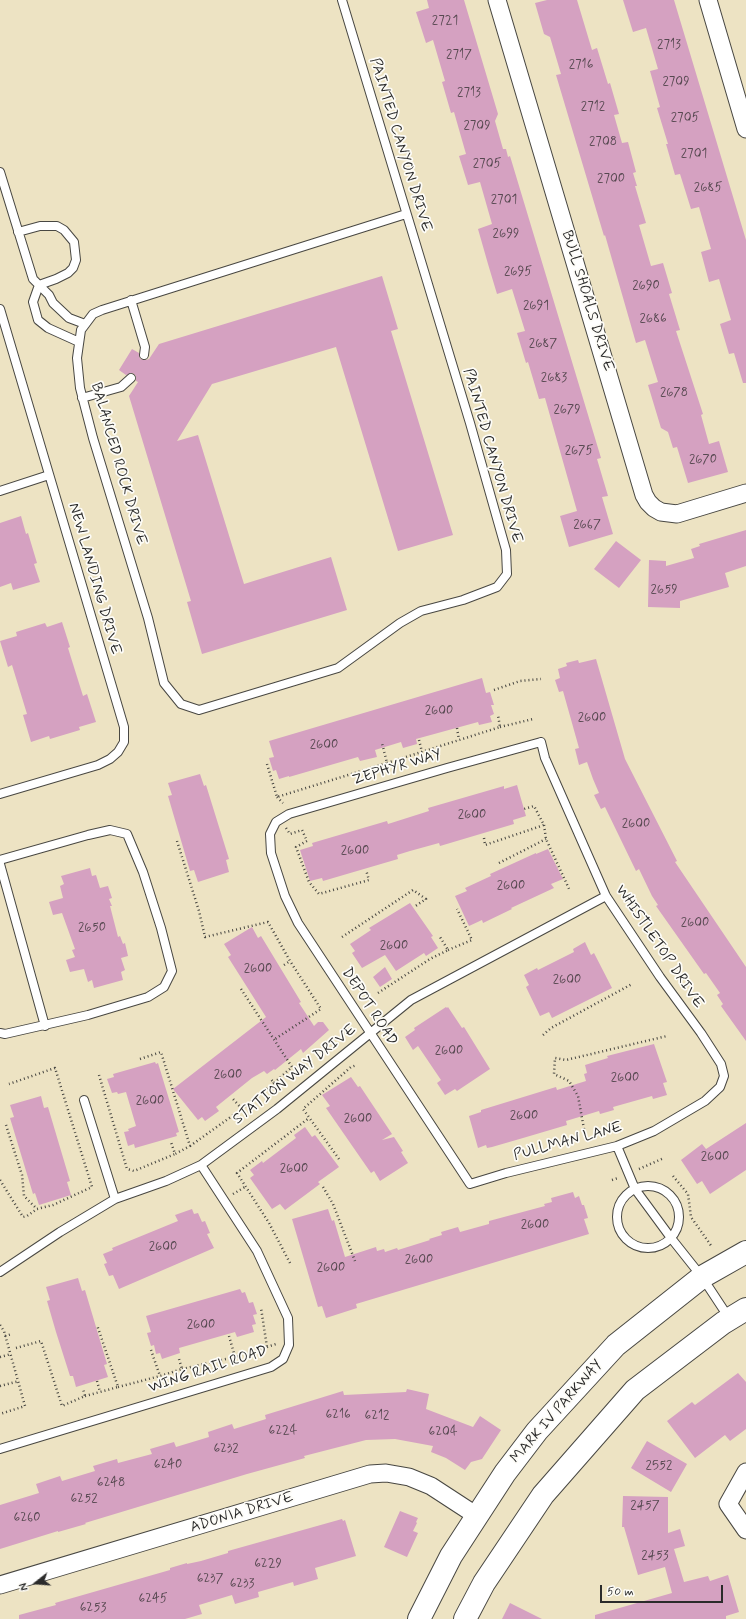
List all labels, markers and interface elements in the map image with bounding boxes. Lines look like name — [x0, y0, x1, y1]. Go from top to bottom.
house number: 2721 — [432, 13, 458, 29]
house number: 2713 — [657, 37, 681, 53]
house number: 2717 — [446, 47, 472, 63]
street label: PAINTED CANYON DRIVE — [365, 56, 435, 234]
house number: 2716 — [569, 57, 593, 73]
house number: 2709 — [662, 74, 690, 90]
house number: 2713 — [457, 85, 481, 101]
house number: 2712 — [581, 99, 605, 115]
house number: 2705 — [671, 110, 699, 126]
house number: 2709 — [463, 118, 491, 134]
house number: 2708 — [589, 134, 617, 150]
house number: 2701 — [681, 146, 707, 162]
house number: 2705 — [473, 156, 501, 172]
house number: 2700 — [597, 171, 625, 187]
house number: 2685 — [694, 180, 722, 196]
house number: 2701 — [491, 192, 517, 208]
house number: 2699 — [493, 226, 519, 242]
street label: BULL SHOALS DRIVE — [557, 228, 617, 374]
house number: 2695 — [504, 264, 532, 280]
house number: 2690 — [632, 278, 660, 294]
house number: 2691 — [523, 298, 549, 314]
house number: 2686 — [639, 311, 667, 327]
house number: 2687 — [529, 336, 557, 352]
street label: PAINTED CANYON DRIVE — [458, 367, 526, 545]
house number: 2683 — [541, 370, 567, 386]
street label: BALANCED ROCK DRIVE — [86, 381, 150, 547]
house number: 2678 — [660, 385, 688, 401]
house number: 2679 — [553, 402, 581, 418]
house number: 2675 — [565, 443, 593, 459]
house number: 2670 — [689, 452, 717, 468]
street label: NEW LANDING DRIVE — [64, 501, 124, 657]
house number: 2667 — [573, 517, 601, 533]
house number: 2659 — [650, 582, 678, 598]
house number: 2600 — [425, 703, 453, 719]
house number: 2600 — [578, 710, 606, 726]
house number: 2600 — [310, 737, 338, 753]
street label: ZEPHYR WAY — [350, 746, 444, 790]
house number: 2600 — [458, 807, 486, 823]
house number: 2600 — [622, 816, 650, 832]
house number: 2600 — [341, 843, 369, 859]
house number: 2600 — [497, 878, 525, 894]
street label: WHISTLETOP DRIVE — [611, 882, 707, 1012]
house number: 2600 — [681, 915, 709, 931]
house number: 2650 — [78, 920, 106, 936]
house number: 2600 — [380, 938, 408, 954]
house number: 2600 — [244, 961, 272, 977]
street label: DEPOT ROAD — [337, 965, 401, 1049]
house number: 2600 — [553, 972, 581, 988]
street label: STATION WAY DRIVE — [230, 1021, 360, 1129]
house number: 2600 — [435, 1043, 463, 1059]
house number: 2600 — [214, 1067, 242, 1083]
house number: 2600 — [611, 1070, 639, 1086]
house number: 2600 — [136, 1093, 164, 1109]
house number: 2600 — [510, 1108, 538, 1124]
house number: 2600 — [344, 1111, 372, 1127]
street label: PULLMAN LANE — [512, 1119, 624, 1165]
house number: 2600 — [701, 1149, 729, 1165]
house number: 2600 — [280, 1161, 308, 1177]
house number: 2600 — [521, 1217, 549, 1233]
house number: 2600 — [149, 1239, 177, 1255]
house number: 2600 — [405, 1252, 433, 1268]
house number: 2600 — [317, 1260, 345, 1276]
house number: 2600 — [187, 1317, 215, 1333]
street label: WING RAIL ROAD — [147, 1342, 269, 1398]
street label: MARK IV PARKWAY — [507, 1357, 607, 1467]
house number: 6216 — [325, 1407, 351, 1423]
house number: 6212 — [365, 1408, 389, 1424]
house number: 6224 — [269, 1423, 297, 1439]
house number: 6204 — [429, 1424, 457, 1440]
house number: 6232 — [213, 1441, 239, 1457]
house number: 6240 — [154, 1457, 182, 1473]
house number: 2552 — [646, 1458, 672, 1474]
house number: 6248 — [97, 1475, 125, 1491]
street label: ADONIA DRIVE — [188, 1489, 296, 1537]
house number: 6252 — [70, 1491, 98, 1507]
house number: 2457 — [630, 1498, 660, 1514]
house number: 6260 — [14, 1510, 40, 1526]
house number: 2453 — [641, 1548, 669, 1564]
house number: 6229 — [254, 1556, 282, 1572]
north arrow — [16, 1563, 56, 1603]
house number: 6237 — [197, 1571, 223, 1587]
house number: 6233 — [230, 1576, 254, 1592]
scale bar — [602, 1577, 725, 1603]
text: N — [17, 1581, 32, 1592]
text: 50 m — [607, 1584, 634, 1600]
house number: 6245 — [139, 1591, 167, 1607]
house number: 6253 — [80, 1600, 106, 1616]

